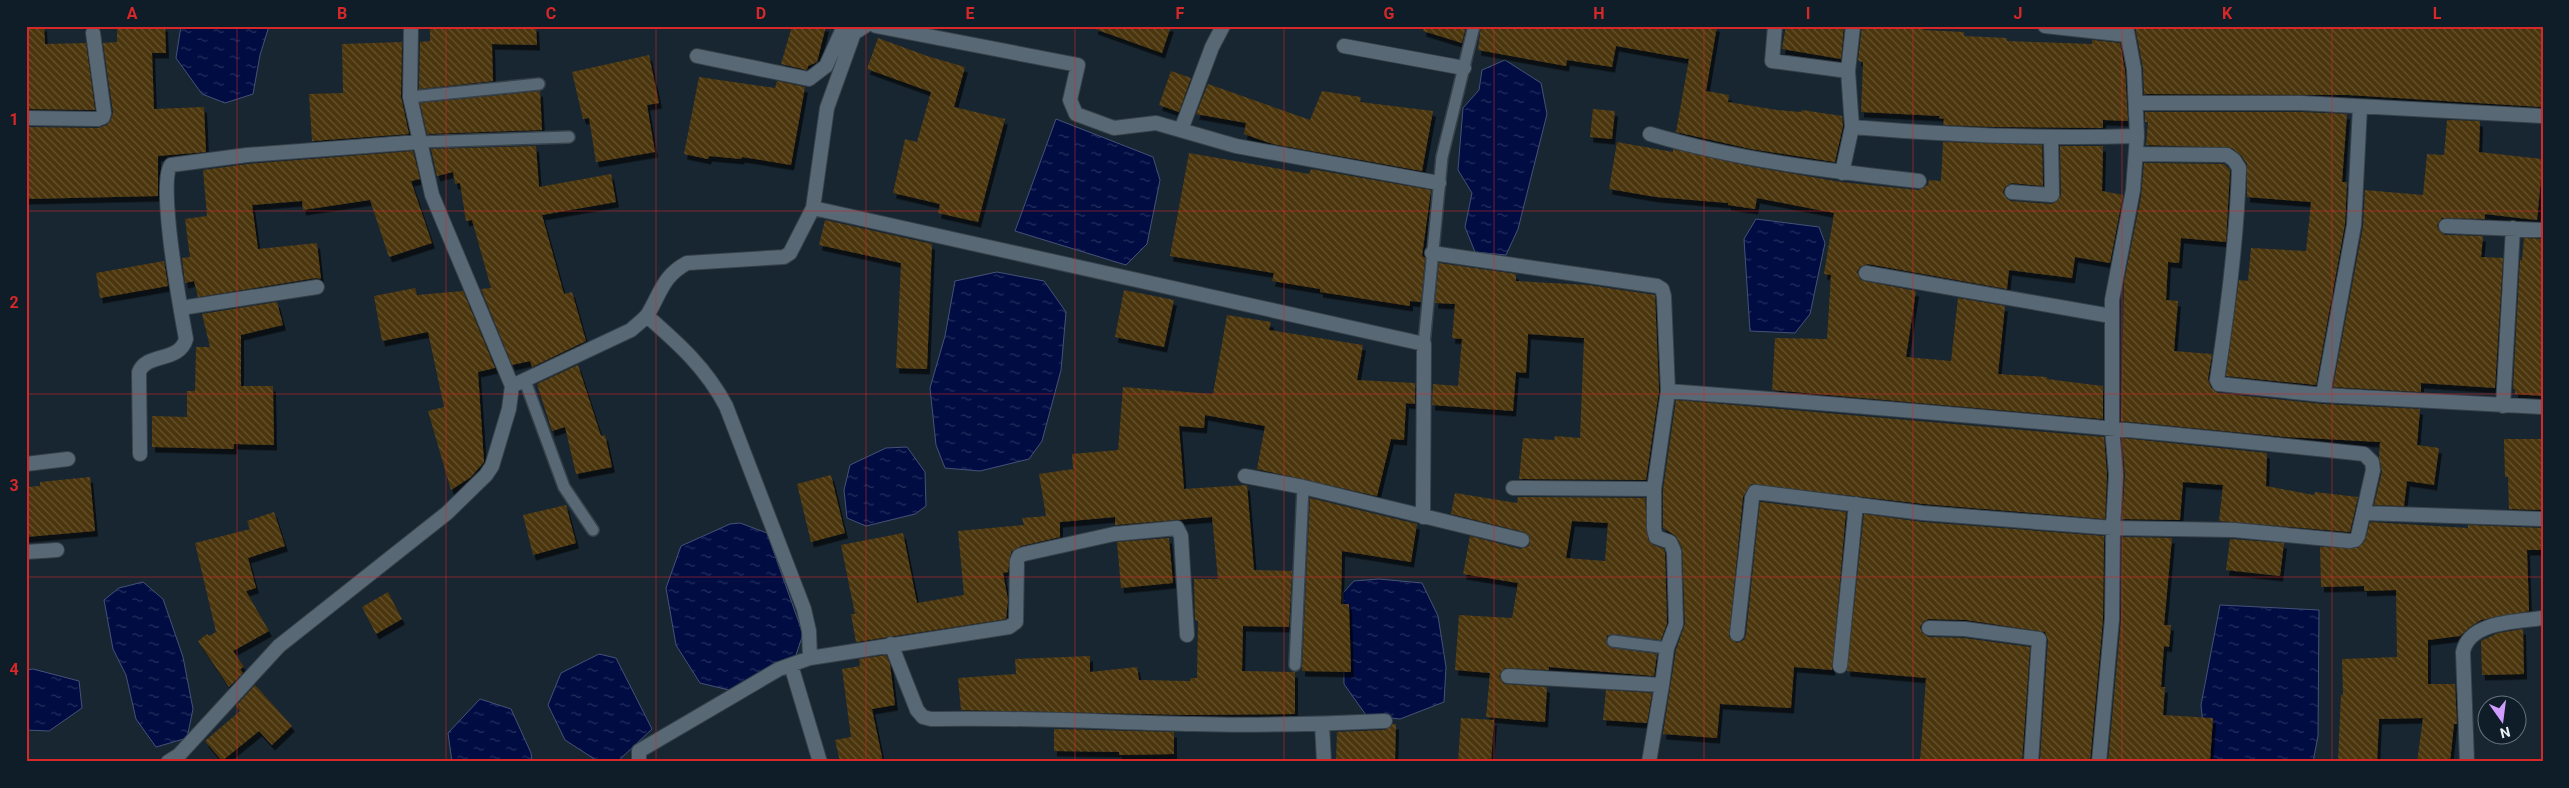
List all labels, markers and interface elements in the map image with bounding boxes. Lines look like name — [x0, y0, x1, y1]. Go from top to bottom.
text: A — [127, 4, 138, 23]
text: B — [337, 4, 347, 23]
text: C — [546, 4, 556, 23]
text: D — [756, 4, 766, 23]
text: E — [966, 4, 975, 23]
text: F — [1176, 4, 1185, 23]
text: G — [1384, 4, 1395, 23]
text: H — [1593, 4, 1605, 23]
text: I — [1806, 4, 1810, 23]
text: J — [2014, 4, 2022, 23]
text: K — [2222, 4, 2233, 23]
text: L — [2433, 4, 2442, 23]
text: 1 — [9, 110, 19, 129]
text: 2 — [9, 293, 19, 312]
text: 3 — [9, 476, 19, 495]
text: 4 — [9, 660, 19, 679]
north arrow — [2476, 696, 2526, 746]
text: N — [2498, 724, 2512, 742]

